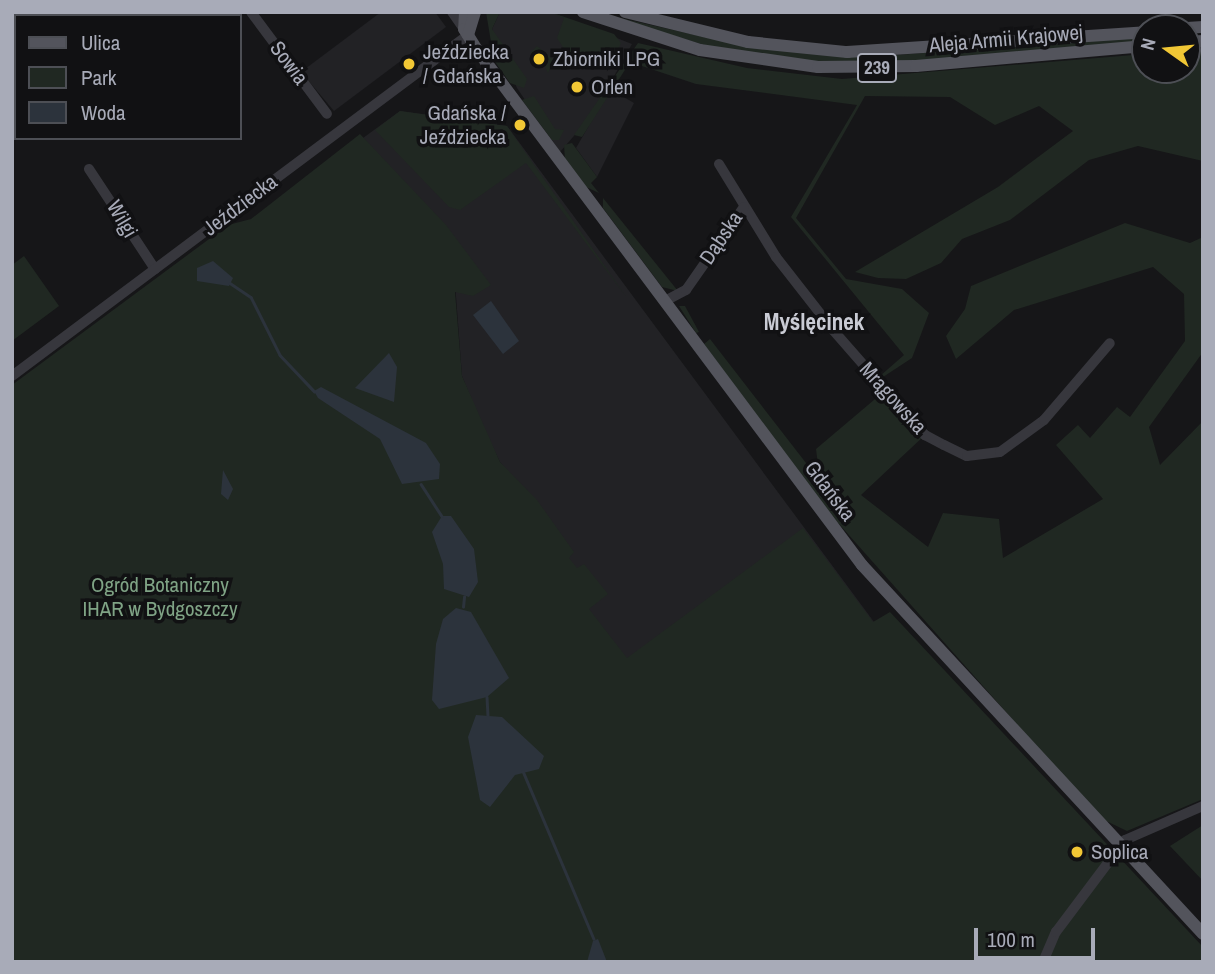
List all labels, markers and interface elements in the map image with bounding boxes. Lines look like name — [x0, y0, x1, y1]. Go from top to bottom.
legend — [14, 14, 242, 140]
north arrow — [1131, 14, 1201, 84]
street label: Aleja Armii Krajowej — [928, 20, 1084, 58]
text: Ulica — [81, 28, 120, 57]
text: N — [1134, 35, 1162, 53]
street label: Sowia — [265, 36, 313, 90]
place label: Jeździecka / Gdańska — [423, 39, 509, 89]
place label: Zbiorniki LPG — [553, 46, 660, 72]
marker: Zbiorniki LPG — [531, 51, 547, 67]
road number: 239 — [856, 52, 898, 83]
marker: Jeździecka / Gdańska — [401, 56, 417, 72]
text: Park — [81, 63, 116, 92]
place label: Orlen — [591, 74, 633, 100]
marker: Orlen — [569, 79, 585, 95]
text: Woda — [81, 98, 126, 127]
place label: Gdańska / Jeździecka — [420, 100, 506, 150]
marker: Gdańska / Jeździecka — [512, 117, 528, 133]
street label: Jeździecka — [198, 169, 282, 241]
street label: Wilgi — [101, 196, 143, 242]
street label: Dąbska — [694, 207, 748, 269]
district label: Myślęcinek — [764, 308, 864, 336]
street label: Mrągowska — [854, 357, 932, 439]
street label: Gdańska — [799, 456, 861, 526]
park label: Ogród Botaniczny IHAR w Bydgoszczy — [82, 572, 238, 622]
place label: Soplica — [1091, 839, 1148, 865]
marker: Soplica — [1069, 844, 1085, 860]
scale bar — [977, 914, 1098, 958]
text: 100 m — [987, 925, 1035, 954]

